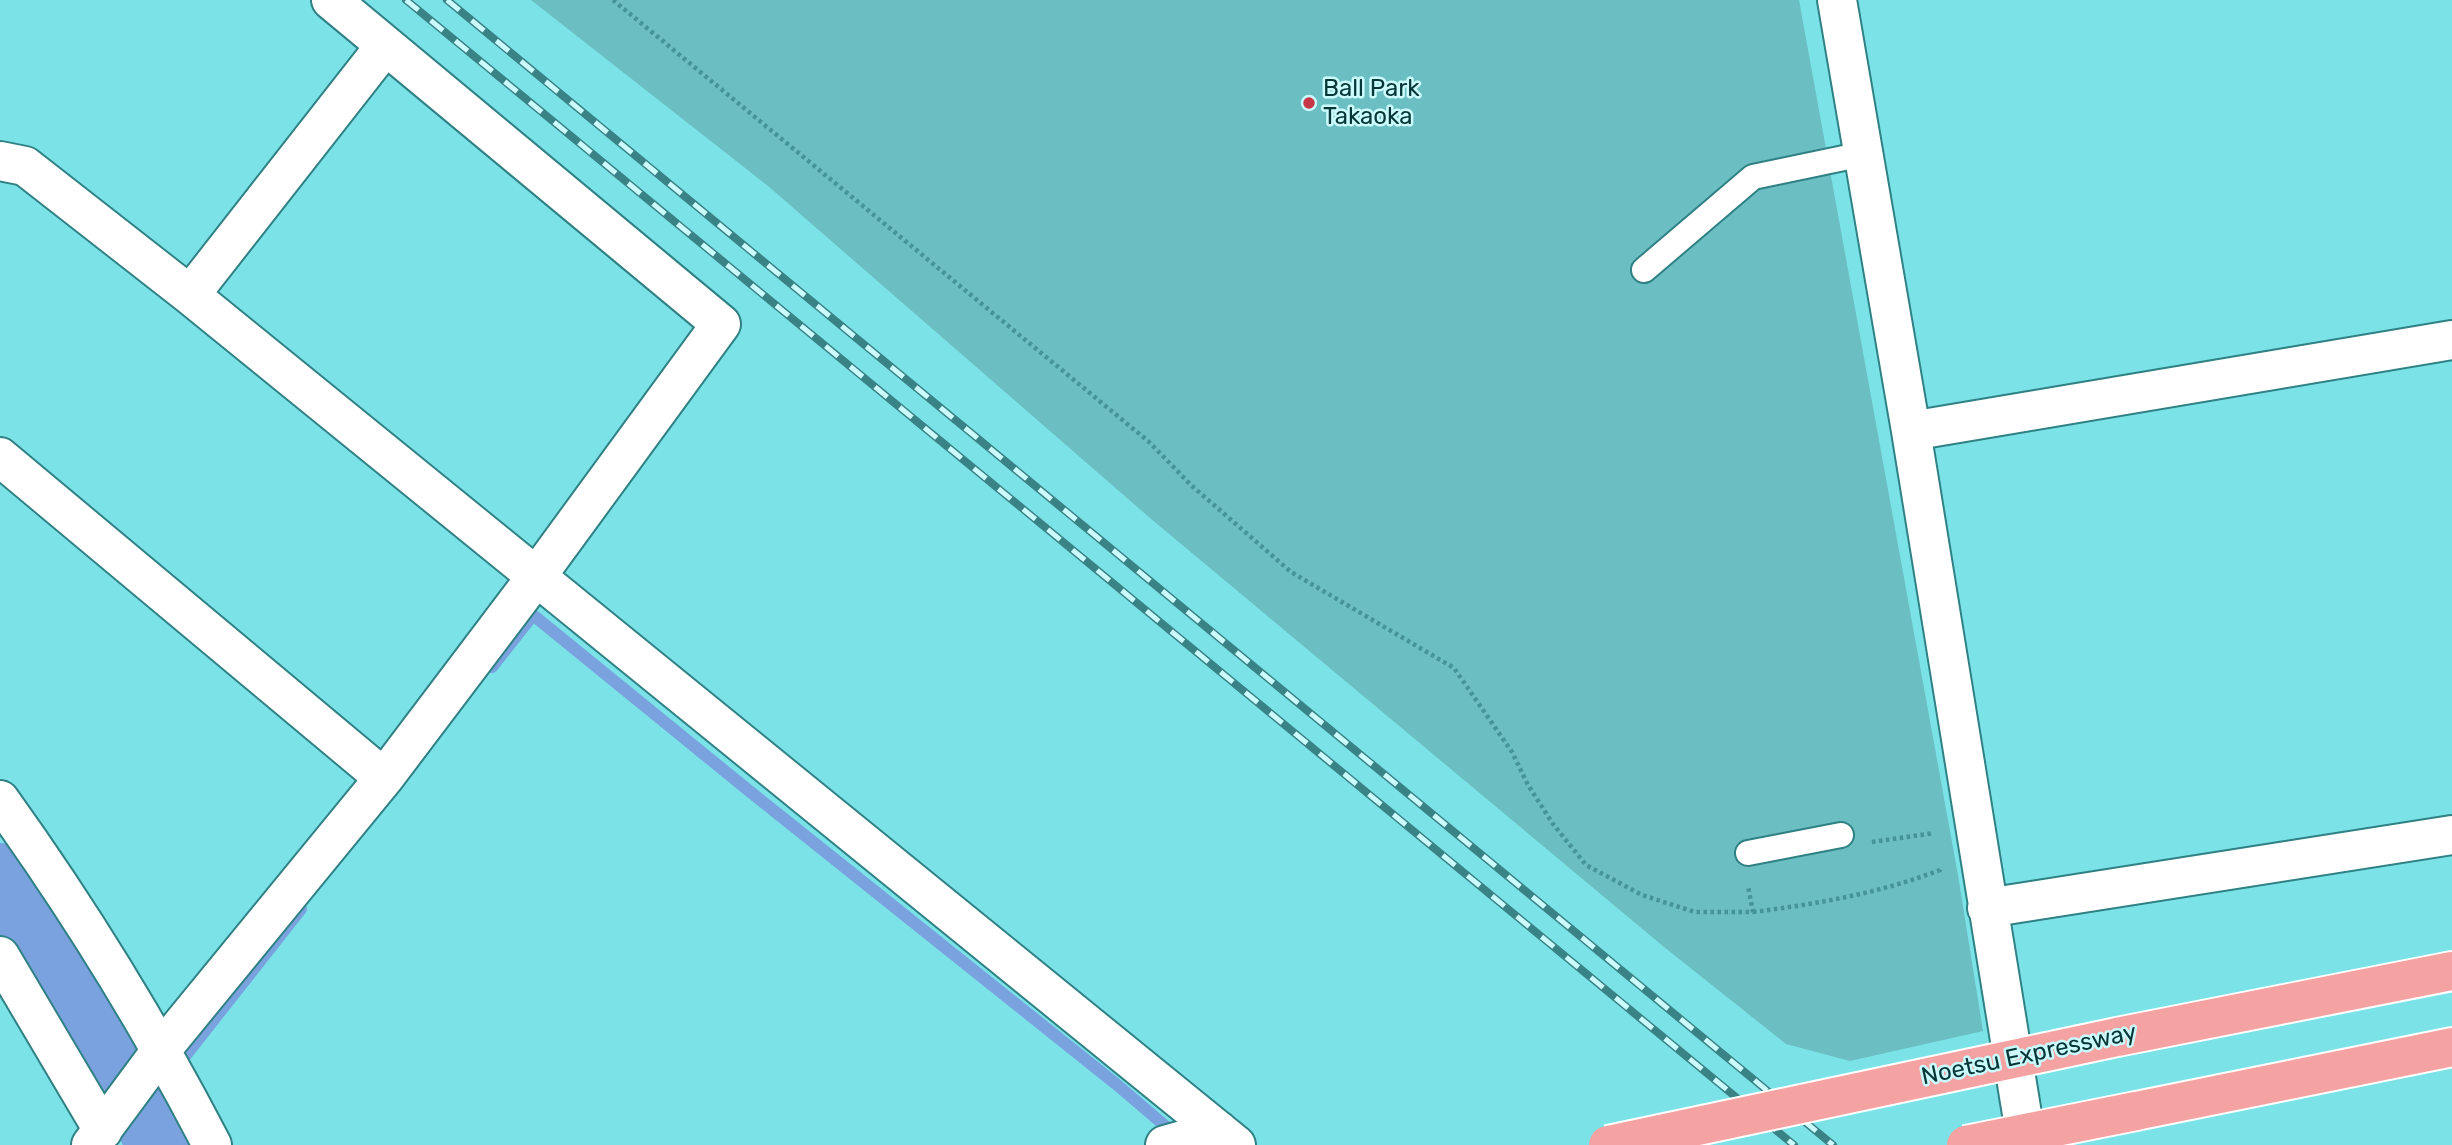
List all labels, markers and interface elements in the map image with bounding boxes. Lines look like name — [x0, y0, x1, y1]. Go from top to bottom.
place label: Ball Park Takaoka — [1323, 75, 1420, 131]
marker: Ball Park Takaoka — [1301, 95, 1317, 111]
street label: Noetsu Expressway — [1919, 1018, 2139, 1092]

